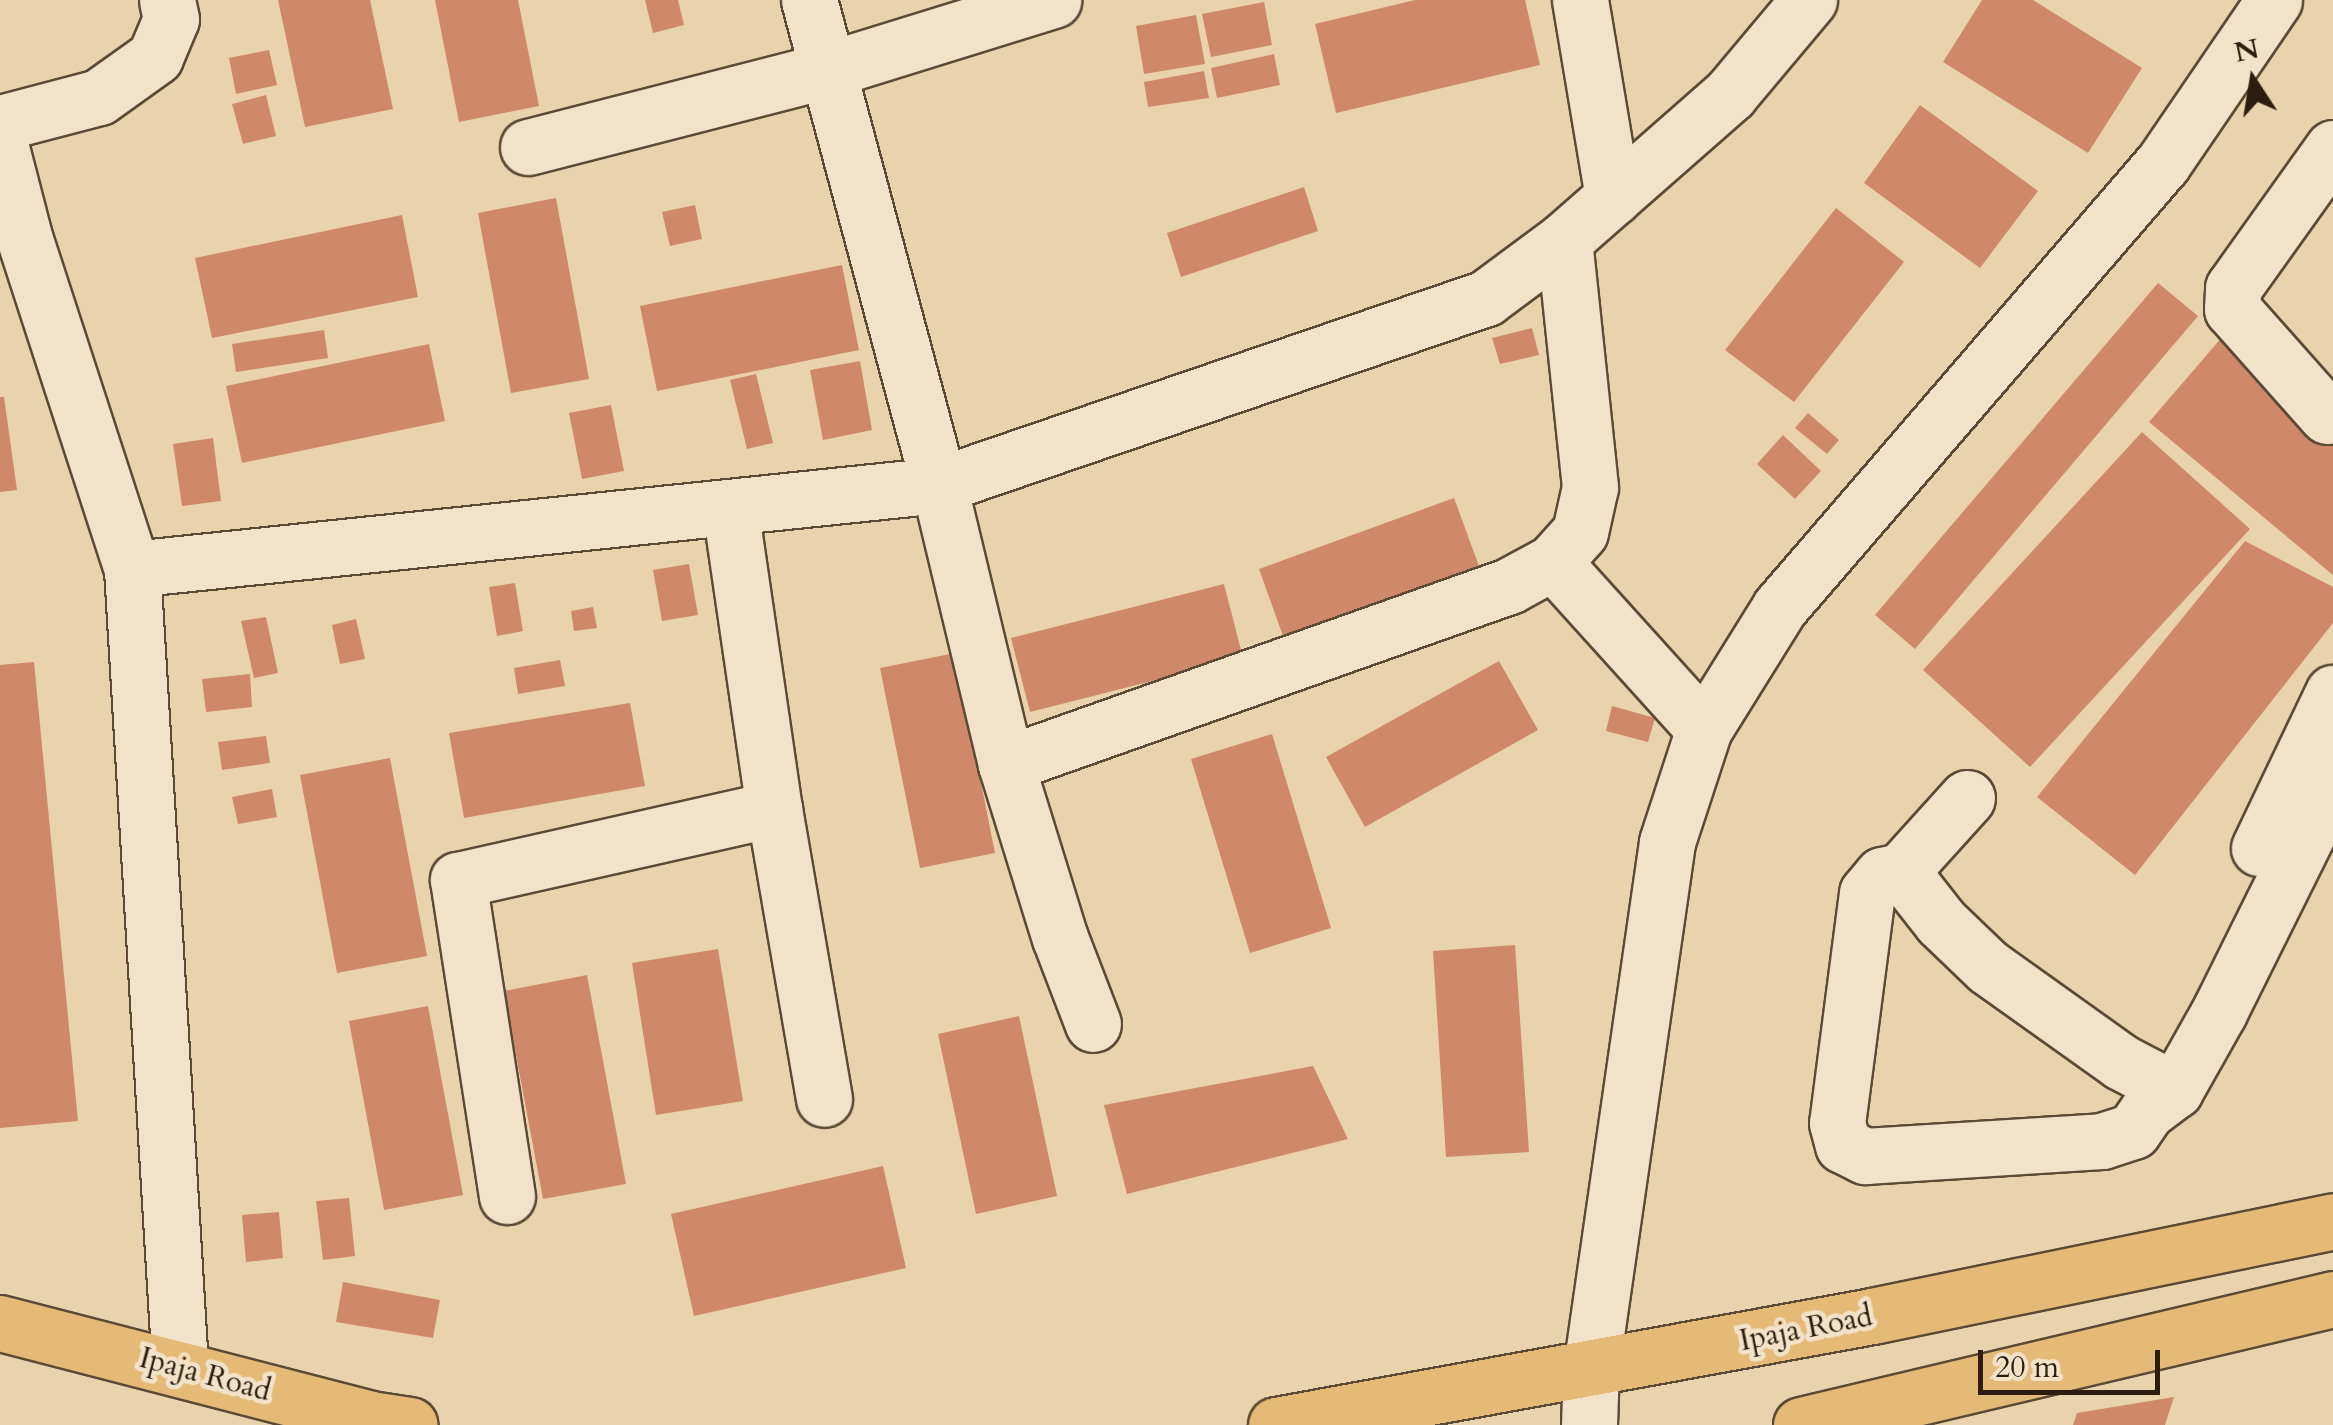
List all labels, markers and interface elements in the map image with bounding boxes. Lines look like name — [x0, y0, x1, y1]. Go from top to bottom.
north arrow — [2203, 30, 2303, 130]
text: N — [2231, 30, 2263, 72]
street label: Ipaja Road — [1737, 1298, 1875, 1360]
scale bar — [1983, 1330, 2166, 1392]
street label: Ipaja Road — [135, 1340, 275, 1410]
text: 20 m — [1995, 1347, 2059, 1388]

